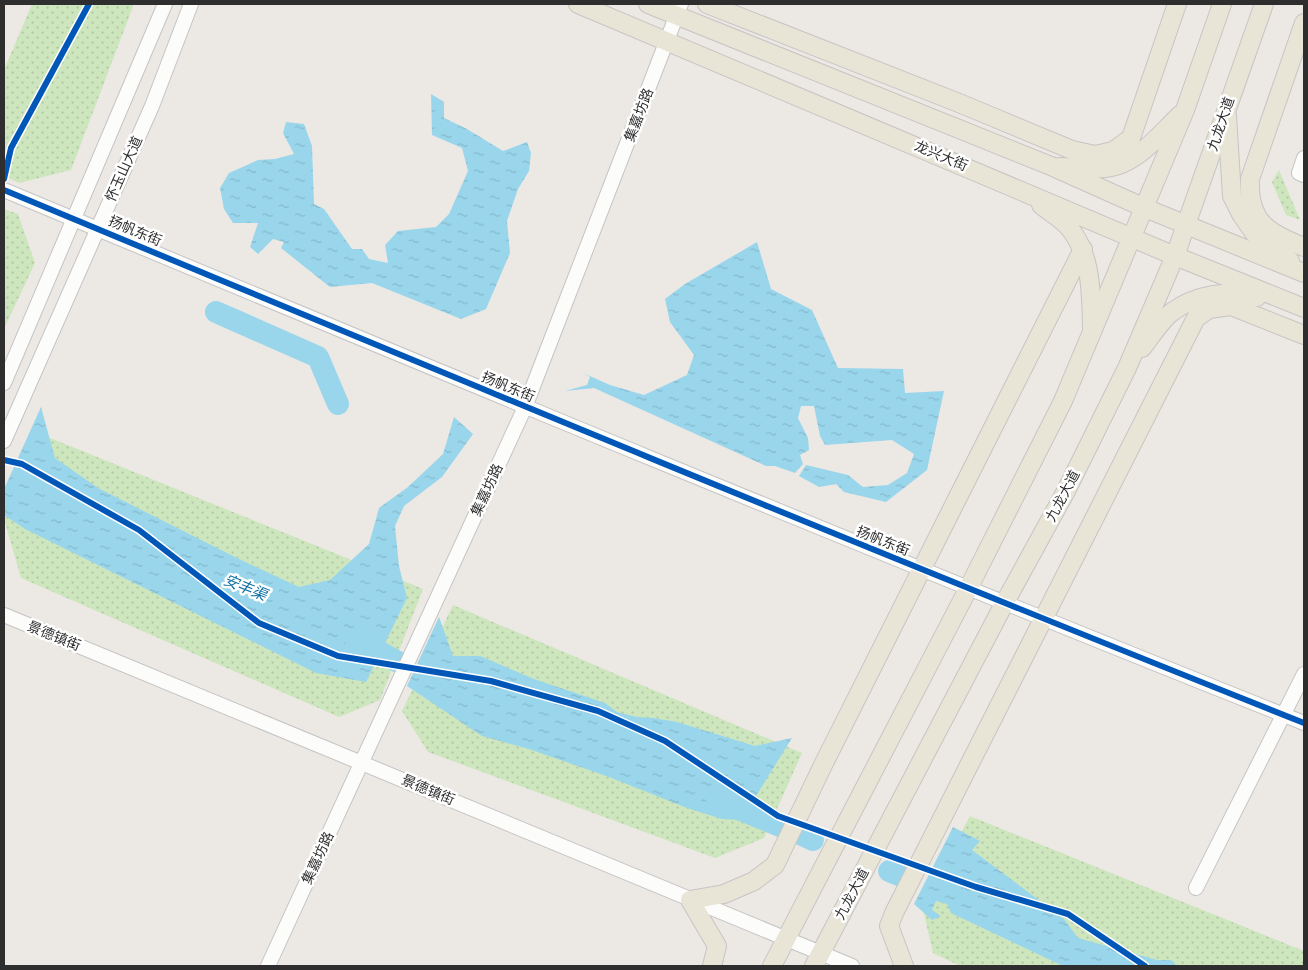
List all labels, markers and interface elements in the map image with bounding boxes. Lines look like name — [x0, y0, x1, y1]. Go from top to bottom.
street label: 集嘉坊路 — [621, 86, 657, 144]
street label: 九龙大道 — [1204, 95, 1238, 153]
street label: 怀玉山大道 — [102, 134, 146, 204]
street label: 龙兴大街 — [912, 137, 970, 175]
street label: 扬帆东街 — [106, 212, 164, 250]
street label: 扬帆东街 — [479, 368, 537, 406]
street label: 集嘉坊路 — [467, 461, 507, 519]
street label: 九龙大道 — [1042, 467, 1084, 525]
street label: 扬帆东街 — [854, 523, 912, 559]
water label: 安丰渠 — [221, 571, 271, 606]
street label: 景德镇街 — [25, 618, 83, 654]
street label: 景德镇街 — [399, 771, 457, 809]
street label: 集嘉坊路 — [298, 829, 338, 887]
street label: 九龙大道 — [831, 865, 873, 923]

